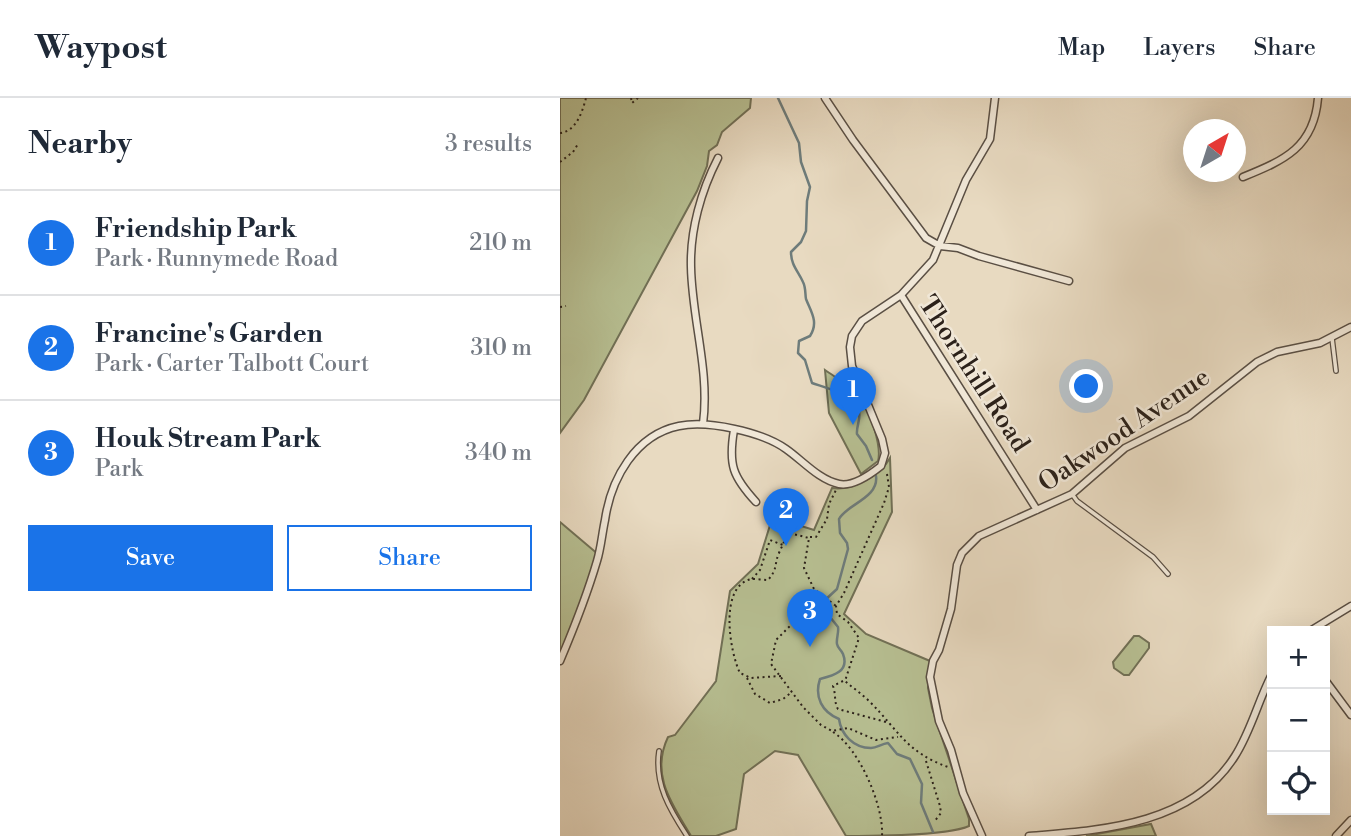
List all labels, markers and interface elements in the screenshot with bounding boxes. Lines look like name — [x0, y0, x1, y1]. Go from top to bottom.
text: Waypost — [35, 28, 167, 69]
text: Map — [1058, 33, 1105, 63]
text: Layers — [1143, 33, 1215, 63]
text: Share — [1253, 33, 1316, 63]
north arrow — [1183, 119, 1246, 182]
text: Nearby — [28, 125, 132, 163]
text: 3 results — [445, 130, 532, 158]
text: Friendship Park — [95, 213, 297, 245]
text: 1 — [45, 229, 57, 257]
text: 210 m — [469, 229, 532, 257]
text: Park · Runnymede Road — [95, 245, 338, 273]
street label: Thornhill Road — [912, 290, 1037, 458]
text: Francine's Garden — [95, 318, 323, 350]
text: 2 — [44, 334, 58, 362]
text: 310 m — [471, 334, 532, 362]
text: Park · Carter Talbott Court — [95, 350, 369, 378]
street label: Oakwood Avenue — [1032, 361, 1216, 499]
pin: 1 — [830, 367, 876, 425]
your location — [1069, 369, 1103, 403]
text: Houk Stream Park — [95, 423, 321, 455]
text: 3 — [44, 439, 58, 467]
text: 340 m — [465, 439, 532, 467]
text: Park — [95, 455, 143, 483]
pin: 2 — [763, 488, 809, 546]
button: Save — [28, 525, 273, 591]
button: Share — [287, 525, 532, 591]
pin: 3 — [787, 589, 833, 647]
map controls — [1267, 626, 1330, 815]
button: + — [1267, 626, 1330, 689]
button: − — [1267, 689, 1330, 752]
button: locate — [1267, 752, 1330, 815]

